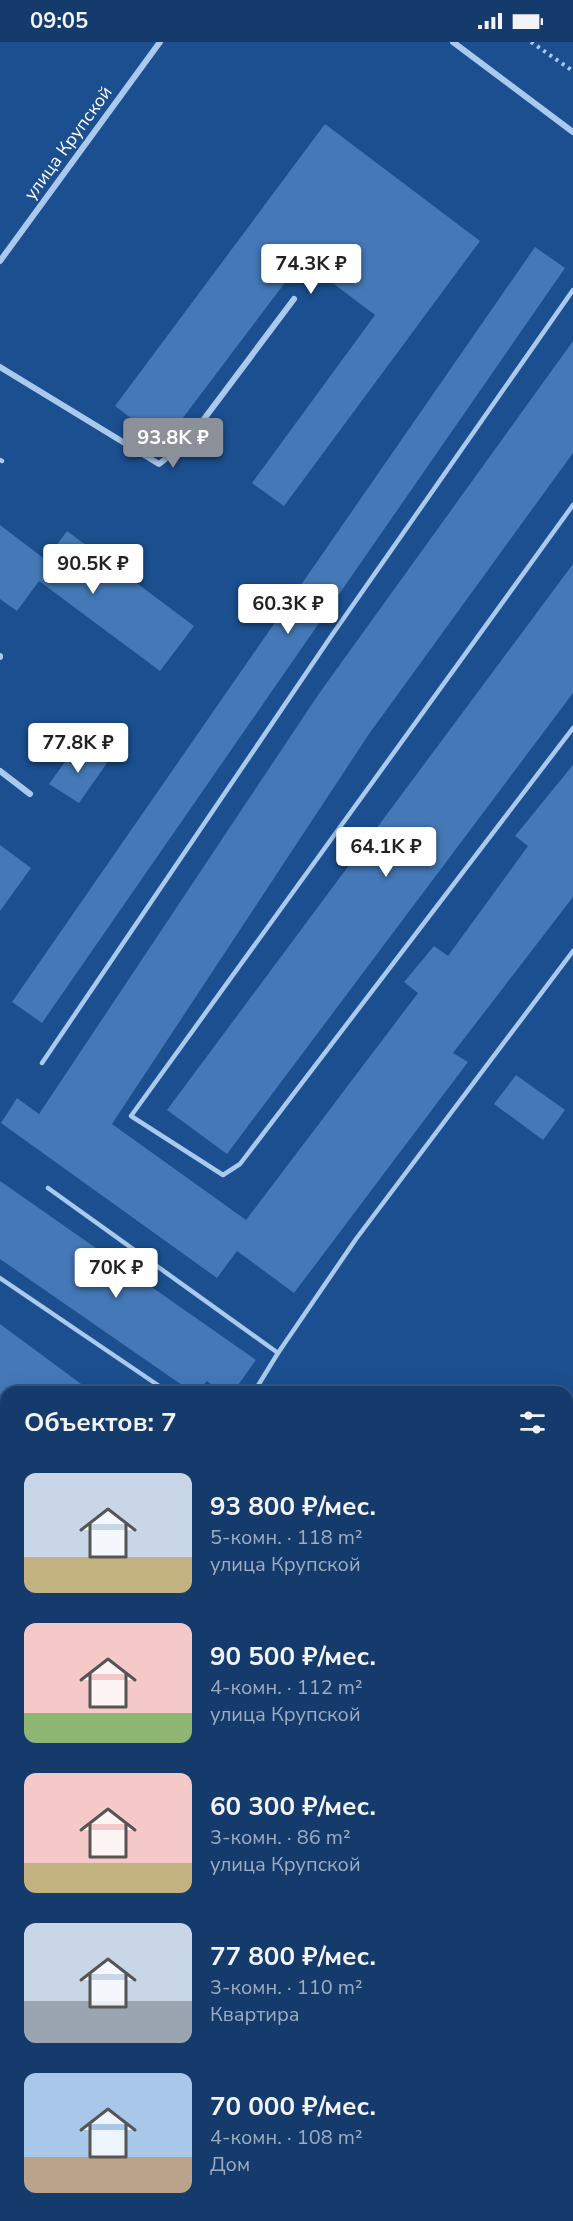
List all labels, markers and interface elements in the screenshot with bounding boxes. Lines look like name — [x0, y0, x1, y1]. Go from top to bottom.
text: 09:05 — [30, 6, 88, 36]
street label: улица Крупской — [18, 81, 118, 205]
pin: 74.3K ₽ — [256, 244, 366, 295]
text: 74.3K ₽ — [275, 250, 347, 277]
pin: 93.8K ₽ — [118, 418, 228, 469]
text: 93.8K ₽ — [137, 424, 209, 451]
pin: 90.5K ₽ — [38, 544, 148, 595]
text: 90.5K ₽ — [57, 550, 129, 577]
pin: 60.3K ₽ — [233, 584, 343, 635]
text: 60.3K ₽ — [252, 590, 324, 617]
pin: 77.8K ₽ — [23, 723, 133, 774]
text: 77.8K ₽ — [42, 729, 114, 756]
pin: 64.1K ₽ — [331, 827, 441, 878]
text: 64.1K ₽ — [350, 833, 422, 860]
pin: 70K ₽ — [74, 1248, 158, 1299]
text: 70K ₽ — [89, 1254, 143, 1281]
text: Объектов: 7 — [24, 1405, 177, 1440]
icon: filters — [516, 1406, 549, 1439]
text: 93 800 ₽/мес. — [210, 1489, 376, 1524]
icon: home — [72, 1497, 144, 1569]
text: 5-комн. · 118 m² — [210, 1524, 363, 1551]
text: улица Крупской — [210, 1551, 361, 1578]
text: 90 500 ₽/мес. — [210, 1639, 376, 1674]
icon: home — [72, 1647, 144, 1719]
text: 4-комн. · 112 m² — [210, 1674, 363, 1701]
text: улица Крупской — [210, 1701, 361, 1728]
text: 60 300 ₽/мес. — [210, 1789, 376, 1824]
icon: home — [72, 1797, 144, 1869]
text: 3-комн. · 86 m² — [210, 1824, 351, 1851]
text: улица Крупской — [210, 1851, 361, 1878]
text: 77 800 ₽/мес. — [210, 1939, 376, 1974]
icon: home — [72, 1947, 144, 2019]
text: 3-комн. · 110 m² — [210, 1974, 363, 2001]
text: Квартира — [210, 2001, 300, 2028]
text: 70 000 ₽/мес. — [210, 2089, 376, 2124]
icon: home — [72, 2097, 144, 2169]
text: 4-комн. · 108 m² — [210, 2124, 363, 2151]
text: Дом — [210, 2151, 250, 2178]

